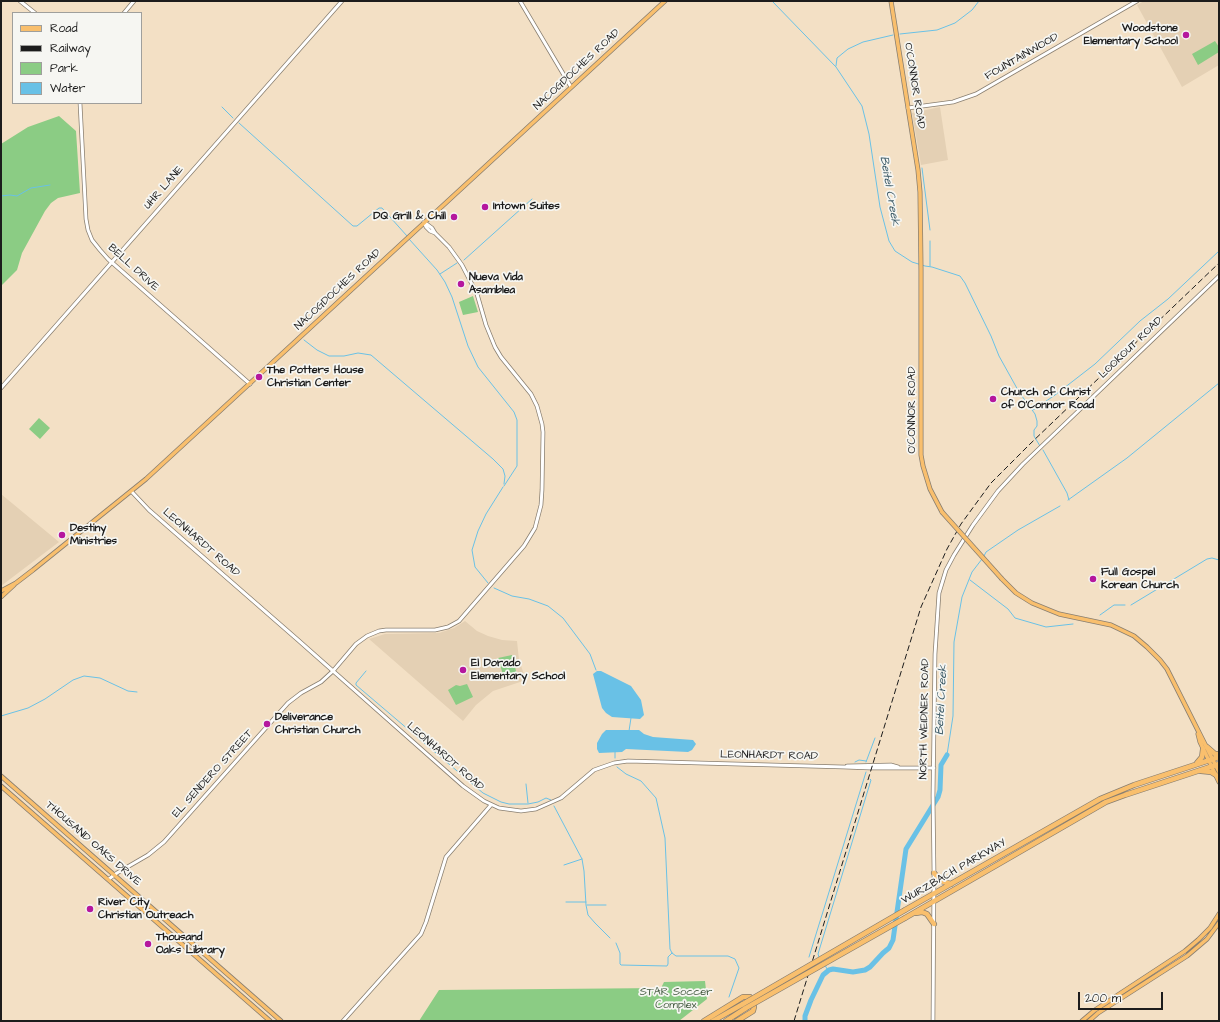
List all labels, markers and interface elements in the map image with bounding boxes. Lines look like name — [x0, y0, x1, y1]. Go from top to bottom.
legend — [12, 12, 142, 104]
text: Road — [50, 20, 78, 37]
place label: Woodstone Elementary School — [1084, 22, 1178, 48]
street label: NACOGDOCHES ROAD — [531, 27, 623, 113]
marker: Woodstone Elementary School — [1181, 30, 1191, 40]
street label: FOUNTAINWOOD — [983, 31, 1061, 83]
text: Railway — [50, 40, 91, 57]
street label: O'CONNOR ROAD — [901, 42, 927, 130]
text: Park — [50, 60, 78, 77]
text: Water — [50, 80, 85, 97]
water label: Beitel Creek — [876, 155, 902, 227]
street label: UHR LANE — [142, 164, 186, 212]
place label: Intown Suites — [493, 200, 560, 214]
marker: Intown Suites — [480, 202, 490, 212]
place label: DQ Grill & Chill — [373, 210, 446, 224]
marker: DQ Grill & Chill — [449, 212, 459, 222]
street label: BELL DRIVE — [105, 242, 161, 294]
street label: NACOGDOCHES ROAD — [292, 247, 384, 333]
place label: Nueva Vida Asamblea — [469, 271, 523, 297]
marker: Nueva Vida Asamblea — [456, 279, 466, 289]
street label: LOOKOUT ROAD — [1096, 314, 1166, 382]
place label: The Potters House Christian Center — [267, 364, 364, 390]
street label: O'CONNOR ROAD — [906, 366, 920, 454]
marker: The Potters House Christian Center — [254, 372, 264, 382]
place label: Church of Christ of O'Connor Road — [1001, 386, 1094, 412]
marker: Church of Christ of O'Connor Road — [988, 394, 998, 404]
street label: LEONHARDT ROAD — [160, 506, 242, 580]
place label: Destiny Ministries — [70, 522, 117, 548]
marker: Destiny Ministries — [57, 530, 67, 540]
place label: Full Gospel Korean Church — [1101, 566, 1179, 592]
marker: Full Gospel Korean Church — [1088, 574, 1098, 584]
place label: El Dorado Elementary School — [471, 657, 565, 683]
street label: NORTH WEIDNER ROAD — [917, 659, 933, 779]
water label: Beitel Creek — [933, 664, 951, 736]
marker: El Dorado Elementary School — [458, 665, 468, 675]
place label: Deliverance Christian Church — [275, 711, 360, 737]
marker: Deliverance Christian Church — [262, 719, 272, 729]
street label: LEONHARDT ROAD — [404, 720, 486, 794]
street label: EL SENDERO STREET — [170, 727, 256, 821]
street label: LEONHARDT ROAD — [720, 749, 818, 763]
street label: THOUSAND OAKS DRIVE — [43, 799, 143, 889]
street label: WURZBACH PARKWAY — [899, 837, 1009, 907]
place label: River City Christian Outreach — [98, 896, 194, 922]
marker: River City Christian Outreach — [85, 904, 95, 914]
place label: Thousand Oaks Library — [156, 931, 225, 957]
marker: Thousand Oaks Library — [143, 939, 153, 949]
scale bar — [1080, 984, 1165, 1010]
park label: STAR Soccer Complex — [640, 986, 712, 1012]
text: 200 m — [1085, 990, 1121, 1007]

